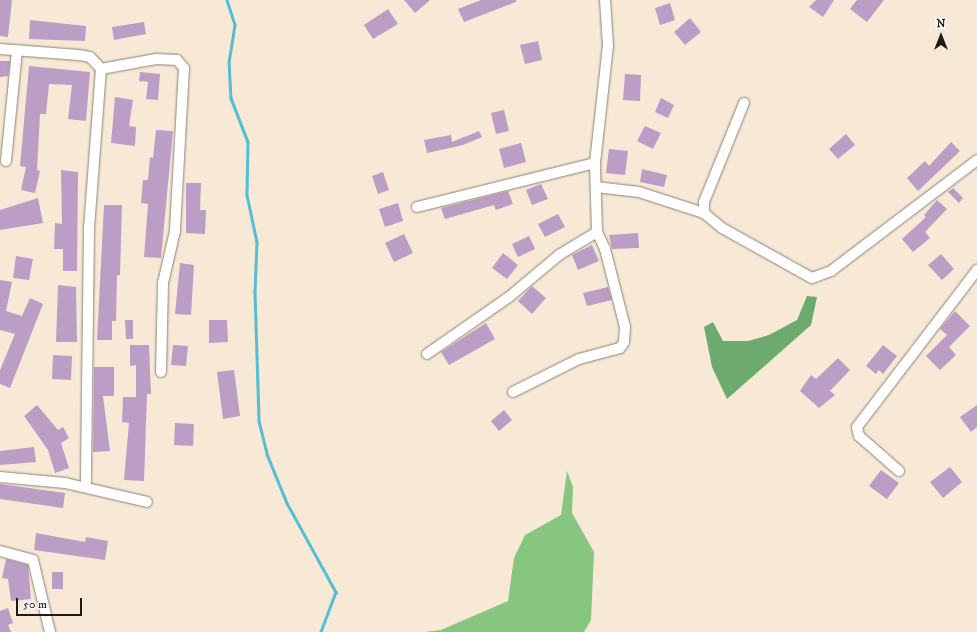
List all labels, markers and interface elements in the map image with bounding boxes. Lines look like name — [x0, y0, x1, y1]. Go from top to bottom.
north arrow — [921, 16, 961, 56]
text: N — [936, 17, 946, 31]
scale bar — [18, 590, 84, 616]
text: 50 m — [23, 597, 47, 612]

